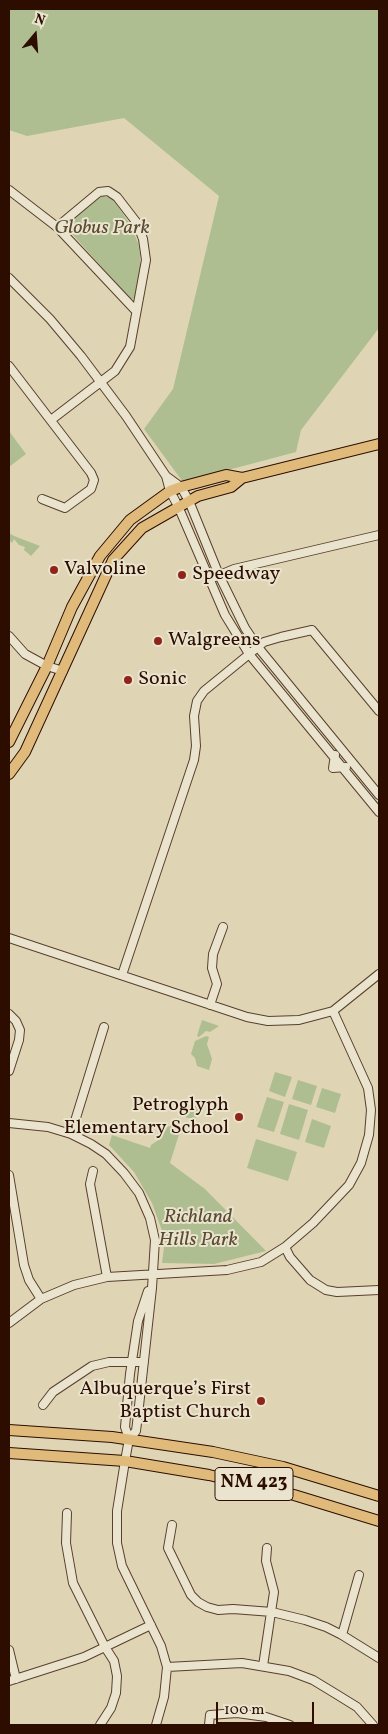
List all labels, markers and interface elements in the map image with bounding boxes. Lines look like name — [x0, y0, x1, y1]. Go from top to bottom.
north arrow — [10, 10, 60, 60]
text: N — [32, 10, 48, 31]
park label: Globus Park — [54, 217, 150, 241]
place label: Valvoline — [64, 558, 146, 582]
place label: Speedway — [192, 563, 280, 587]
marker: Valvoline — [48, 564, 60, 576]
marker: Speedway — [176, 569, 188, 581]
place label: Walgreens — [168, 629, 261, 653]
marker: Walgreens — [152, 635, 164, 647]
place label: Sonic — [138, 668, 187, 692]
marker: Sonic — [122, 674, 134, 686]
place label: Petroglyph Elementary School — [64, 1094, 229, 1141]
marker: Petroglyph Elementary School — [233, 1111, 245, 1123]
park label: Richland Hills Park — [158, 1206, 238, 1253]
place label: Albuquerque’s First Baptist Church — [79, 1378, 251, 1425]
marker: Albuquerque’s First Baptist Church — [255, 1395, 267, 1407]
road number: NM 423 — [215, 1468, 293, 1500]
scale bar — [218, 1692, 316, 1724]
text: 100 m — [224, 1700, 264, 1721]

